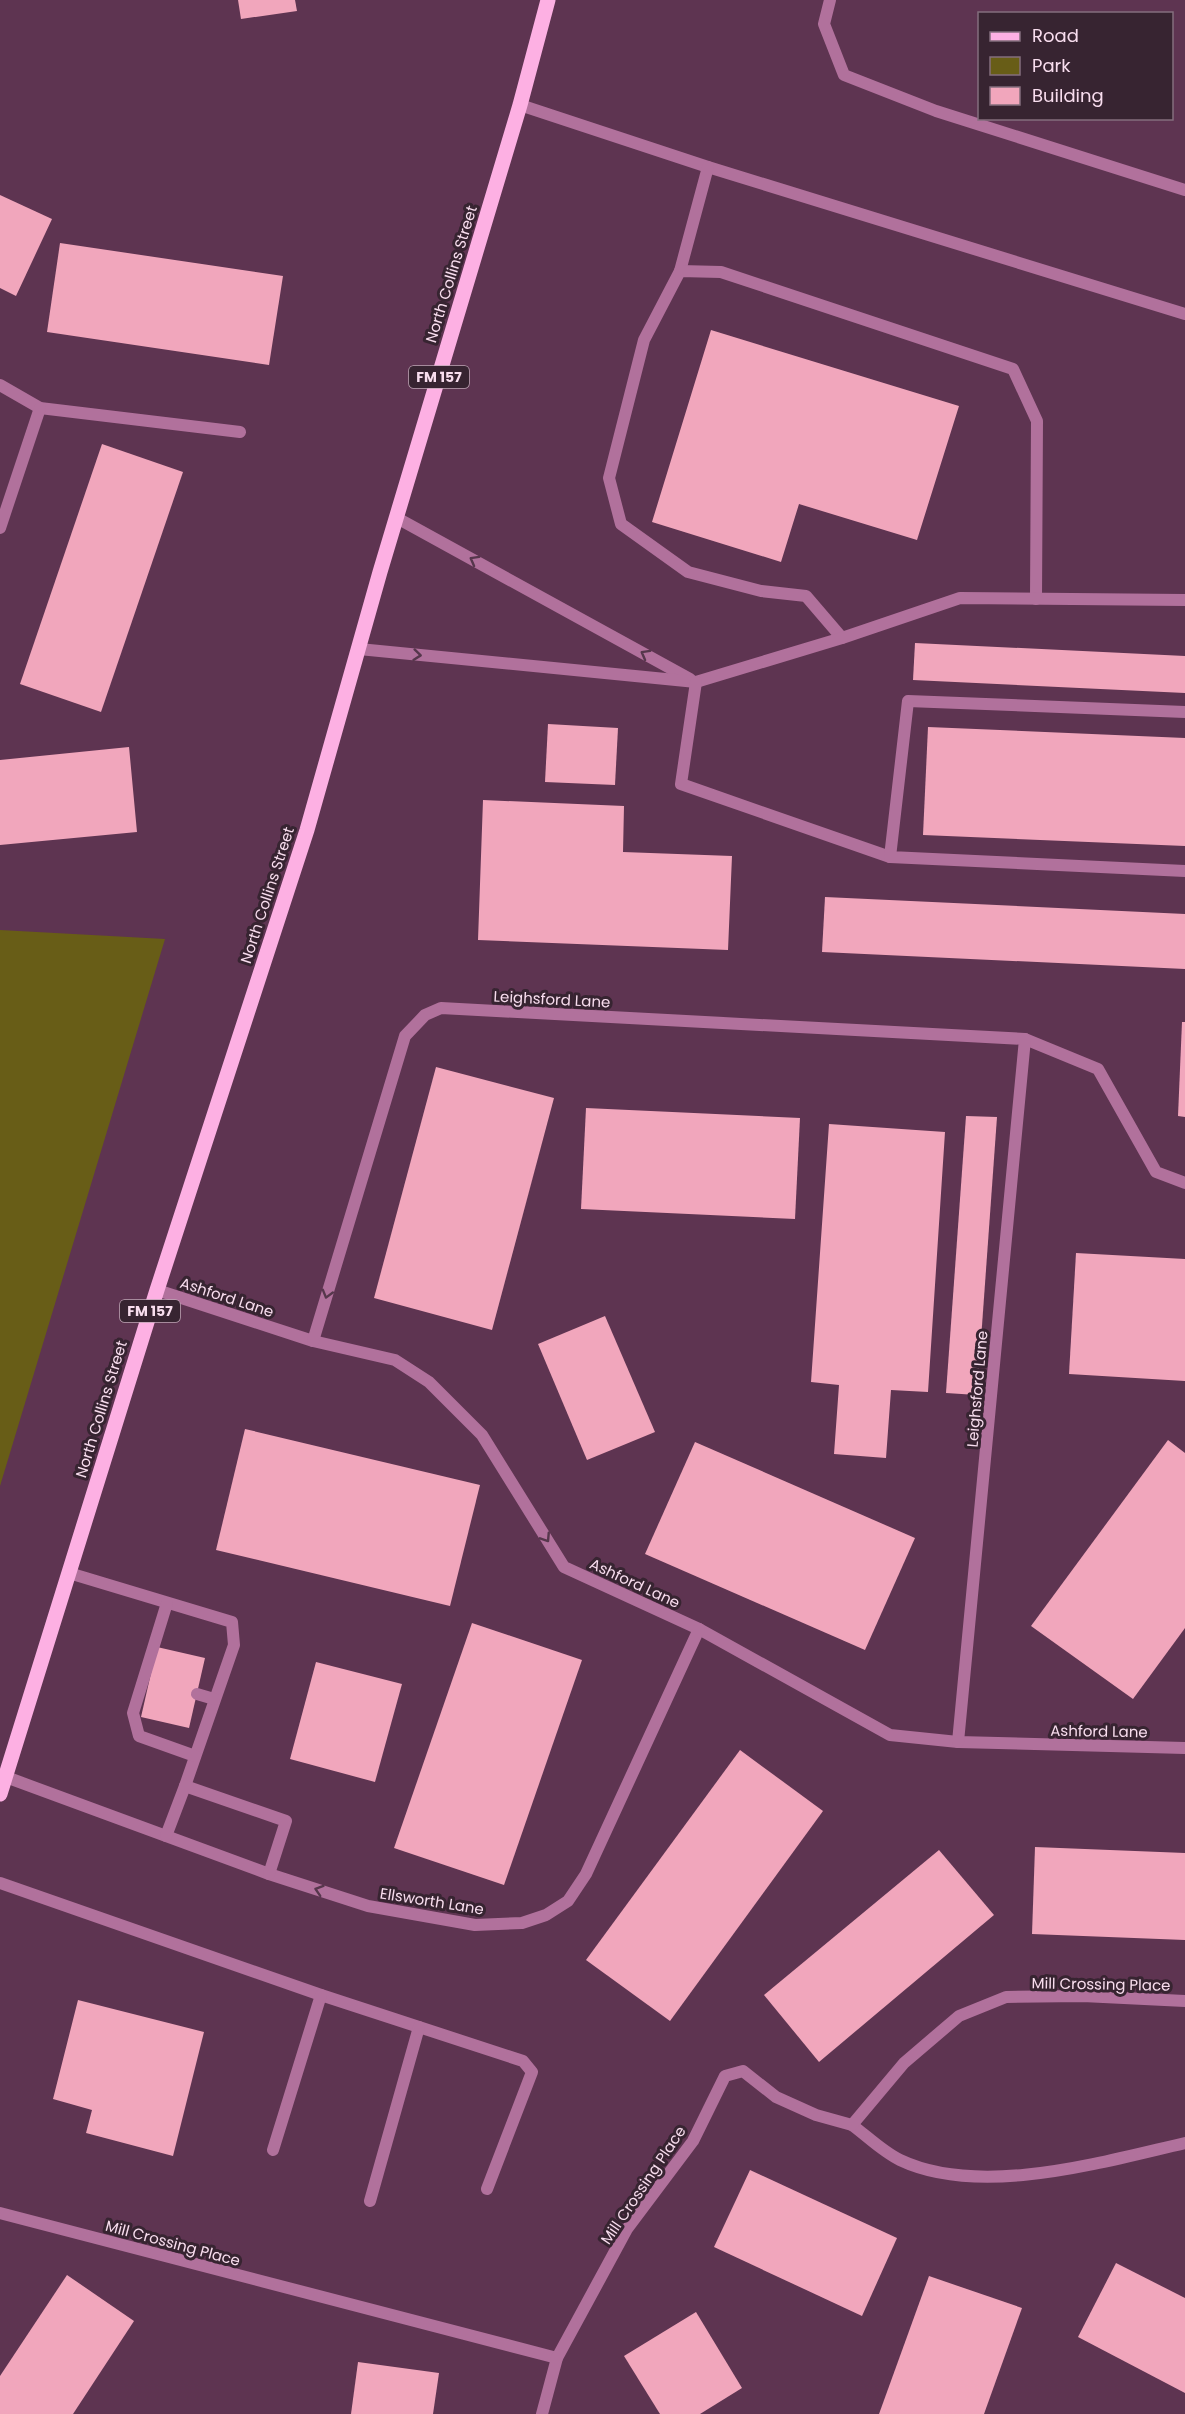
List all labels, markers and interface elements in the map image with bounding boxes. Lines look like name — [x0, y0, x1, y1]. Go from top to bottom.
legend — [978, 12, 1173, 120]
text: Road — [1032, 23, 1079, 48]
text: Park — [1032, 53, 1071, 78]
text: Building — [1032, 83, 1104, 108]
street label: North Collins Street — [420, 203, 482, 345]
road number: FM 157 — [409, 366, 469, 388]
one-way arrow — [470, 556, 480, 567]
one-way arrow — [412, 648, 421, 661]
one-way arrow — [641, 650, 651, 661]
street label: North Collins Street — [235, 824, 299, 966]
street label: Leighsford Lane — [493, 985, 611, 1013]
street label: Ashford Lane — [177, 1272, 277, 1322]
one-way arrow — [322, 1288, 334, 1299]
road number: FM 157 — [120, 1300, 180, 1322]
street label: Leighsford Lane — [961, 1330, 993, 1448]
street label: North Collins Street — [70, 1338, 132, 1480]
one-way arrow — [539, 1531, 550, 1542]
street label: Ashford Lane — [586, 1553, 684, 1613]
street label: Ashford Lane — [1050, 1720, 1148, 1742]
street label: Ellsworth Lane — [379, 1882, 485, 1920]
one-way arrow — [314, 1885, 325, 1897]
street label: Mill Crossing Place — [1031, 1972, 1171, 1996]
street label: Mill Crossing Place — [595, 2122, 691, 2248]
street label: Mill Crossing Place — [103, 2215, 243, 2271]

